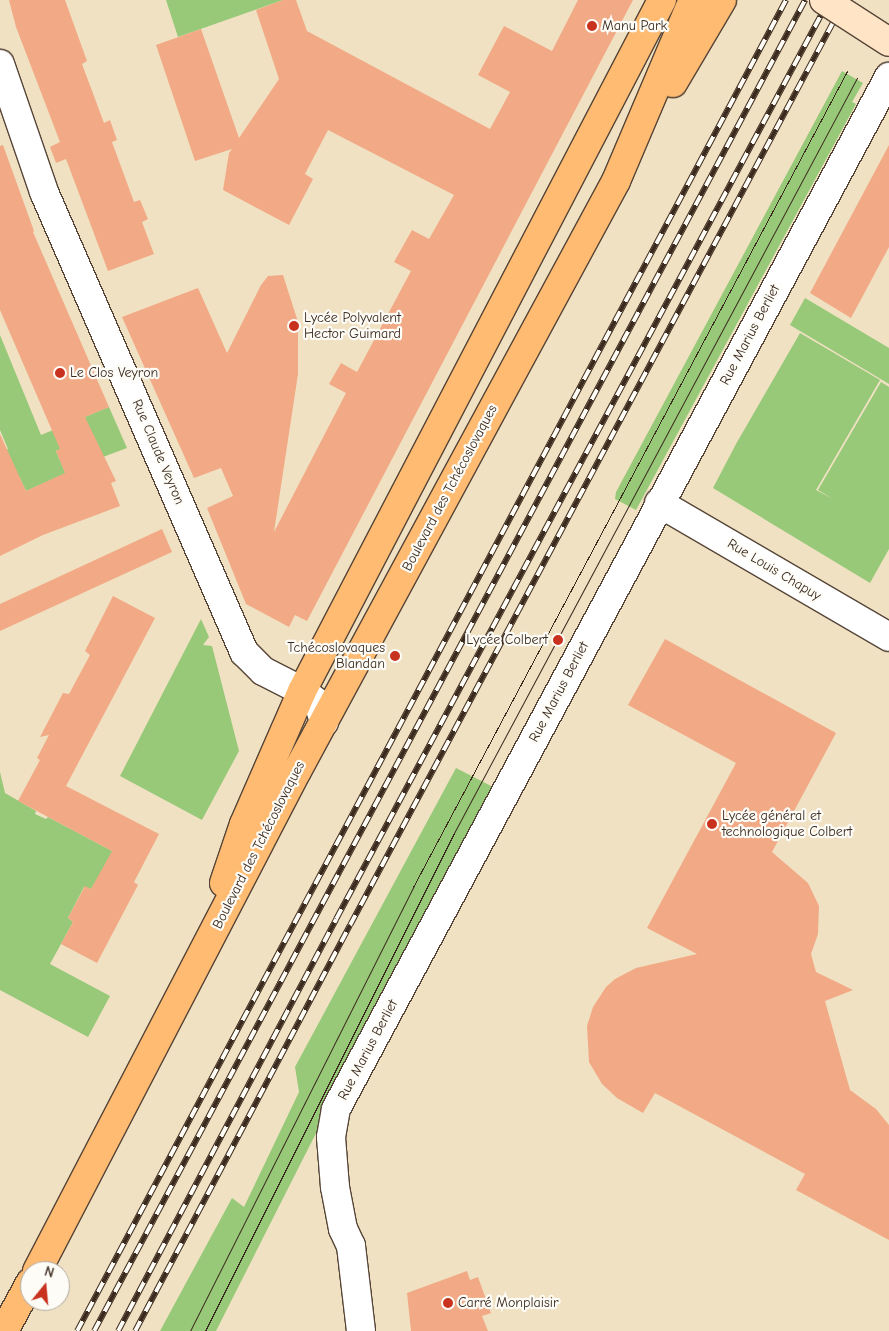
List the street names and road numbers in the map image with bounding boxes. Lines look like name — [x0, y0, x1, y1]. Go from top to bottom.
street label: Rue Marius Berliet — [717, 282, 783, 388]
street label: Rue Claude Veyron — [128, 397, 188, 507]
street label: Boulevard des Tchécoslovaques — [399, 402, 501, 574]
street label: Rue Louis Chapuy — [724, 535, 824, 605]
street label: Rue Marius Berliet — [526, 639, 592, 745]
street label: Boulevard des Tchécoslovaques — [209, 758, 309, 932]
street label: Rue Marius Berliet — [335, 997, 401, 1103]

